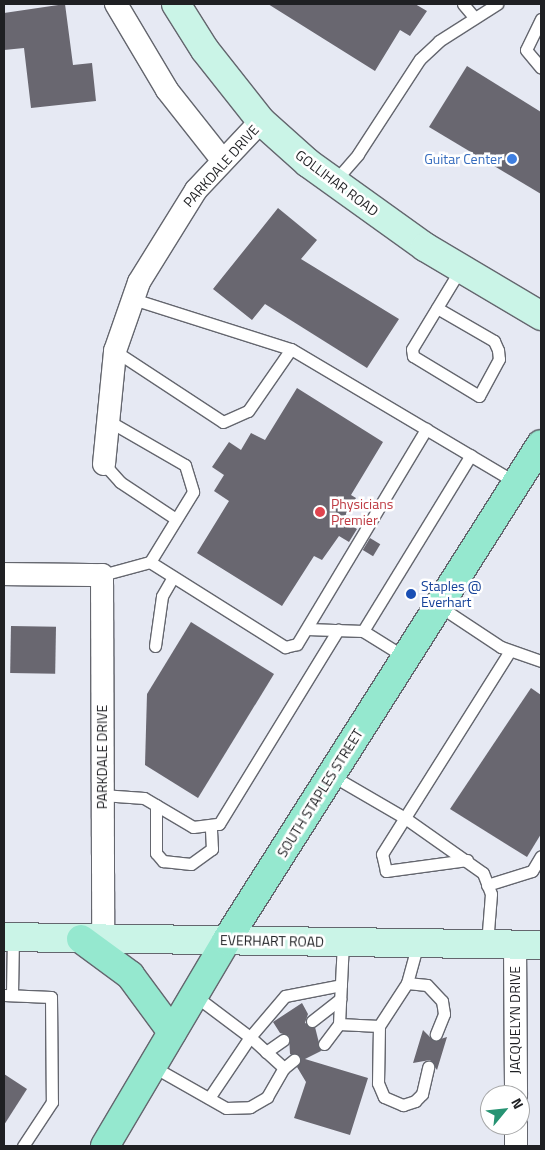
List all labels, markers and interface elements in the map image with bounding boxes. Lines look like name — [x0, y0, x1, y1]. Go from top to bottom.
street label: PARKDALE DRIVE — [180, 122, 262, 210]
street label: GOLLIHAR ROAD — [292, 146, 382, 220]
place label: Guitar Center — [424, 151, 502, 167]
marker: Guitar Center — [506, 153, 518, 165]
place label: Physicians Premier — [331, 496, 393, 528]
marker: Physicians Premier — [313, 505, 327, 519]
place label: Staples @ Everhart — [421, 578, 481, 610]
marker: Staples @ Everhart — [405, 588, 417, 600]
street label: PARKDALE DRIVE — [94, 705, 110, 809]
street label: SOUTH STAPLES STREET — [274, 726, 366, 860]
street label: EVERHART ROAD — [220, 932, 324, 950]
street label: JACQUELYN DRIVE — [507, 966, 523, 1074]
north arrow — [480, 1085, 530, 1135]
text: N — [506, 1094, 529, 1112]

